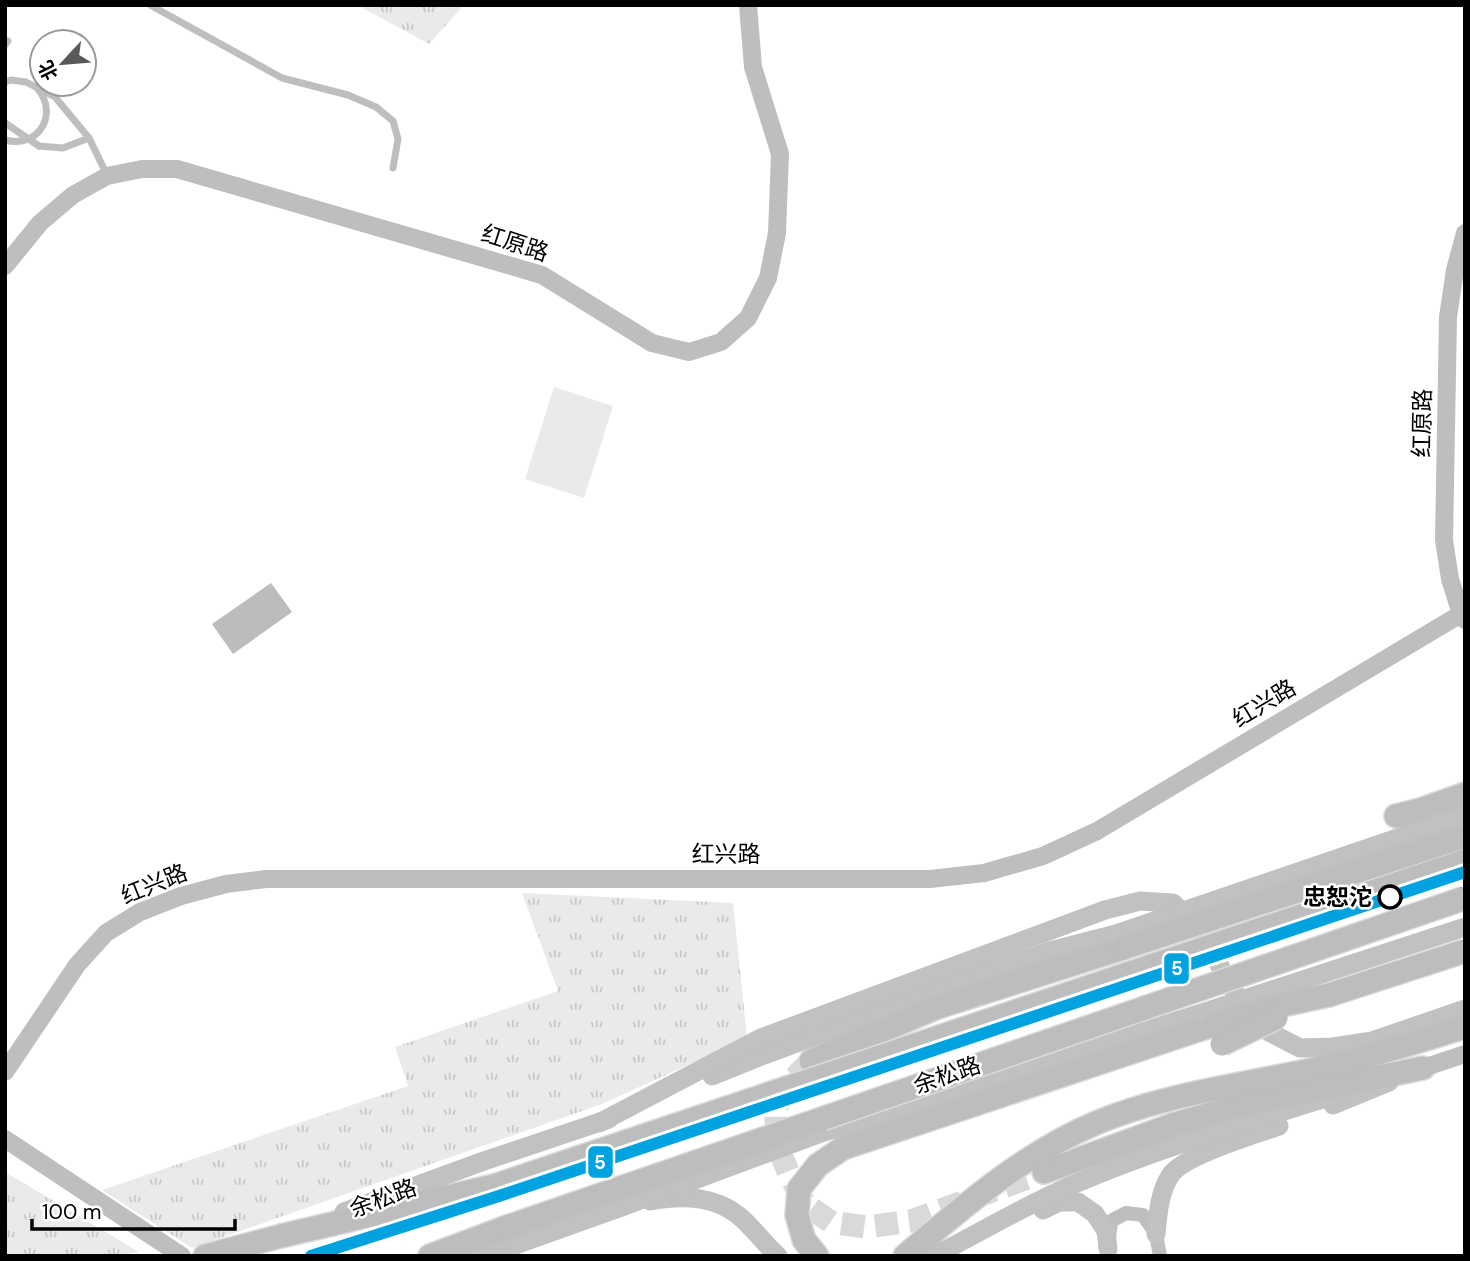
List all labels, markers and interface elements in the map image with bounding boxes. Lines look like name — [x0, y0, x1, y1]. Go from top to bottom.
north arrow — [28, 28, 98, 98]
text: 北 — [33, 56, 64, 84]
street label: 红原路 — [478, 218, 552, 268]
street label: 红原路 — [1406, 388, 1438, 458]
street label: 红兴路 — [1227, 672, 1301, 734]
street label: 红兴路 — [692, 839, 761, 869]
street label: 红兴路 — [116, 857, 192, 911]
place label: 忠恕沱 — [1303, 882, 1372, 912]
marker: 忠恕沱 — [1378, 885, 1402, 909]
line badge: 5 — [1163, 952, 1190, 985]
text: 5 — [1171, 956, 1183, 981]
street label: 余松路 — [909, 1050, 985, 1100]
line badge: 5 — [587, 1145, 614, 1179]
text: 5 — [594, 1150, 606, 1175]
street label: 余松路 — [345, 1172, 421, 1224]
scale bar — [32, 1188, 234, 1232]
text: 100 m — [42, 1198, 102, 1226]

